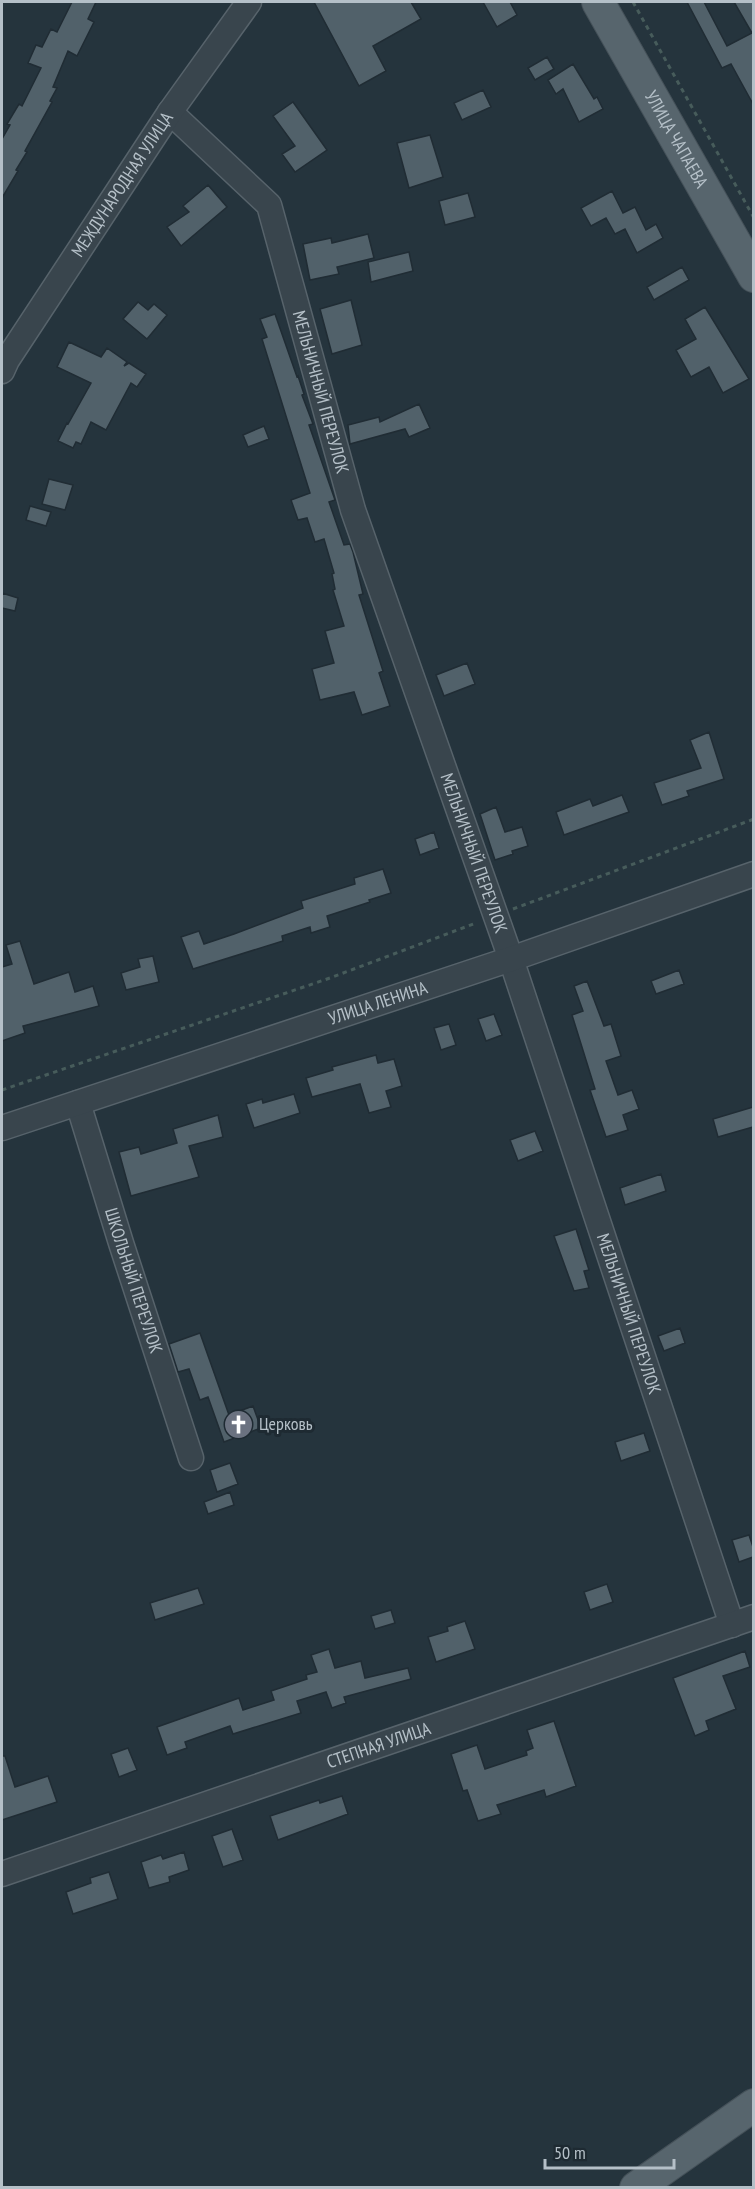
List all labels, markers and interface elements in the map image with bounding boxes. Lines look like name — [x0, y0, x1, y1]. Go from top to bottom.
street label: УЛИЦА ЧАПАЕВА — [640, 86, 714, 192]
street label: МЕЖДУНАРОДНАЯ УЛИЦА — [66, 107, 178, 261]
street label: МЕЛЬНИЧНЫЙ ПЕРЕУЛОК — [288, 308, 354, 476]
street label: МЕЛЬНИЧНЫЙ ПЕРЕУЛОК — [436, 770, 513, 936]
street label: УЛИЦА ЛЕНИНА — [325, 975, 431, 1030]
street label: ШКОЛЬНЫЙ ПЕРЕУЛОК — [100, 1205, 168, 1356]
street label: МЕЛЬНИЧНЫЙ ПЕРЕУЛОК — [592, 1230, 667, 1397]
church icon: Церковь — [222, 1408, 254, 1440]
place label: Церковь — [259, 1412, 313, 1435]
street label: СТЕПНАЯ УЛИЦА — [324, 1716, 434, 1773]
scale bar — [545, 2132, 674, 2170]
text: 50 m — [554, 2141, 586, 2164]

